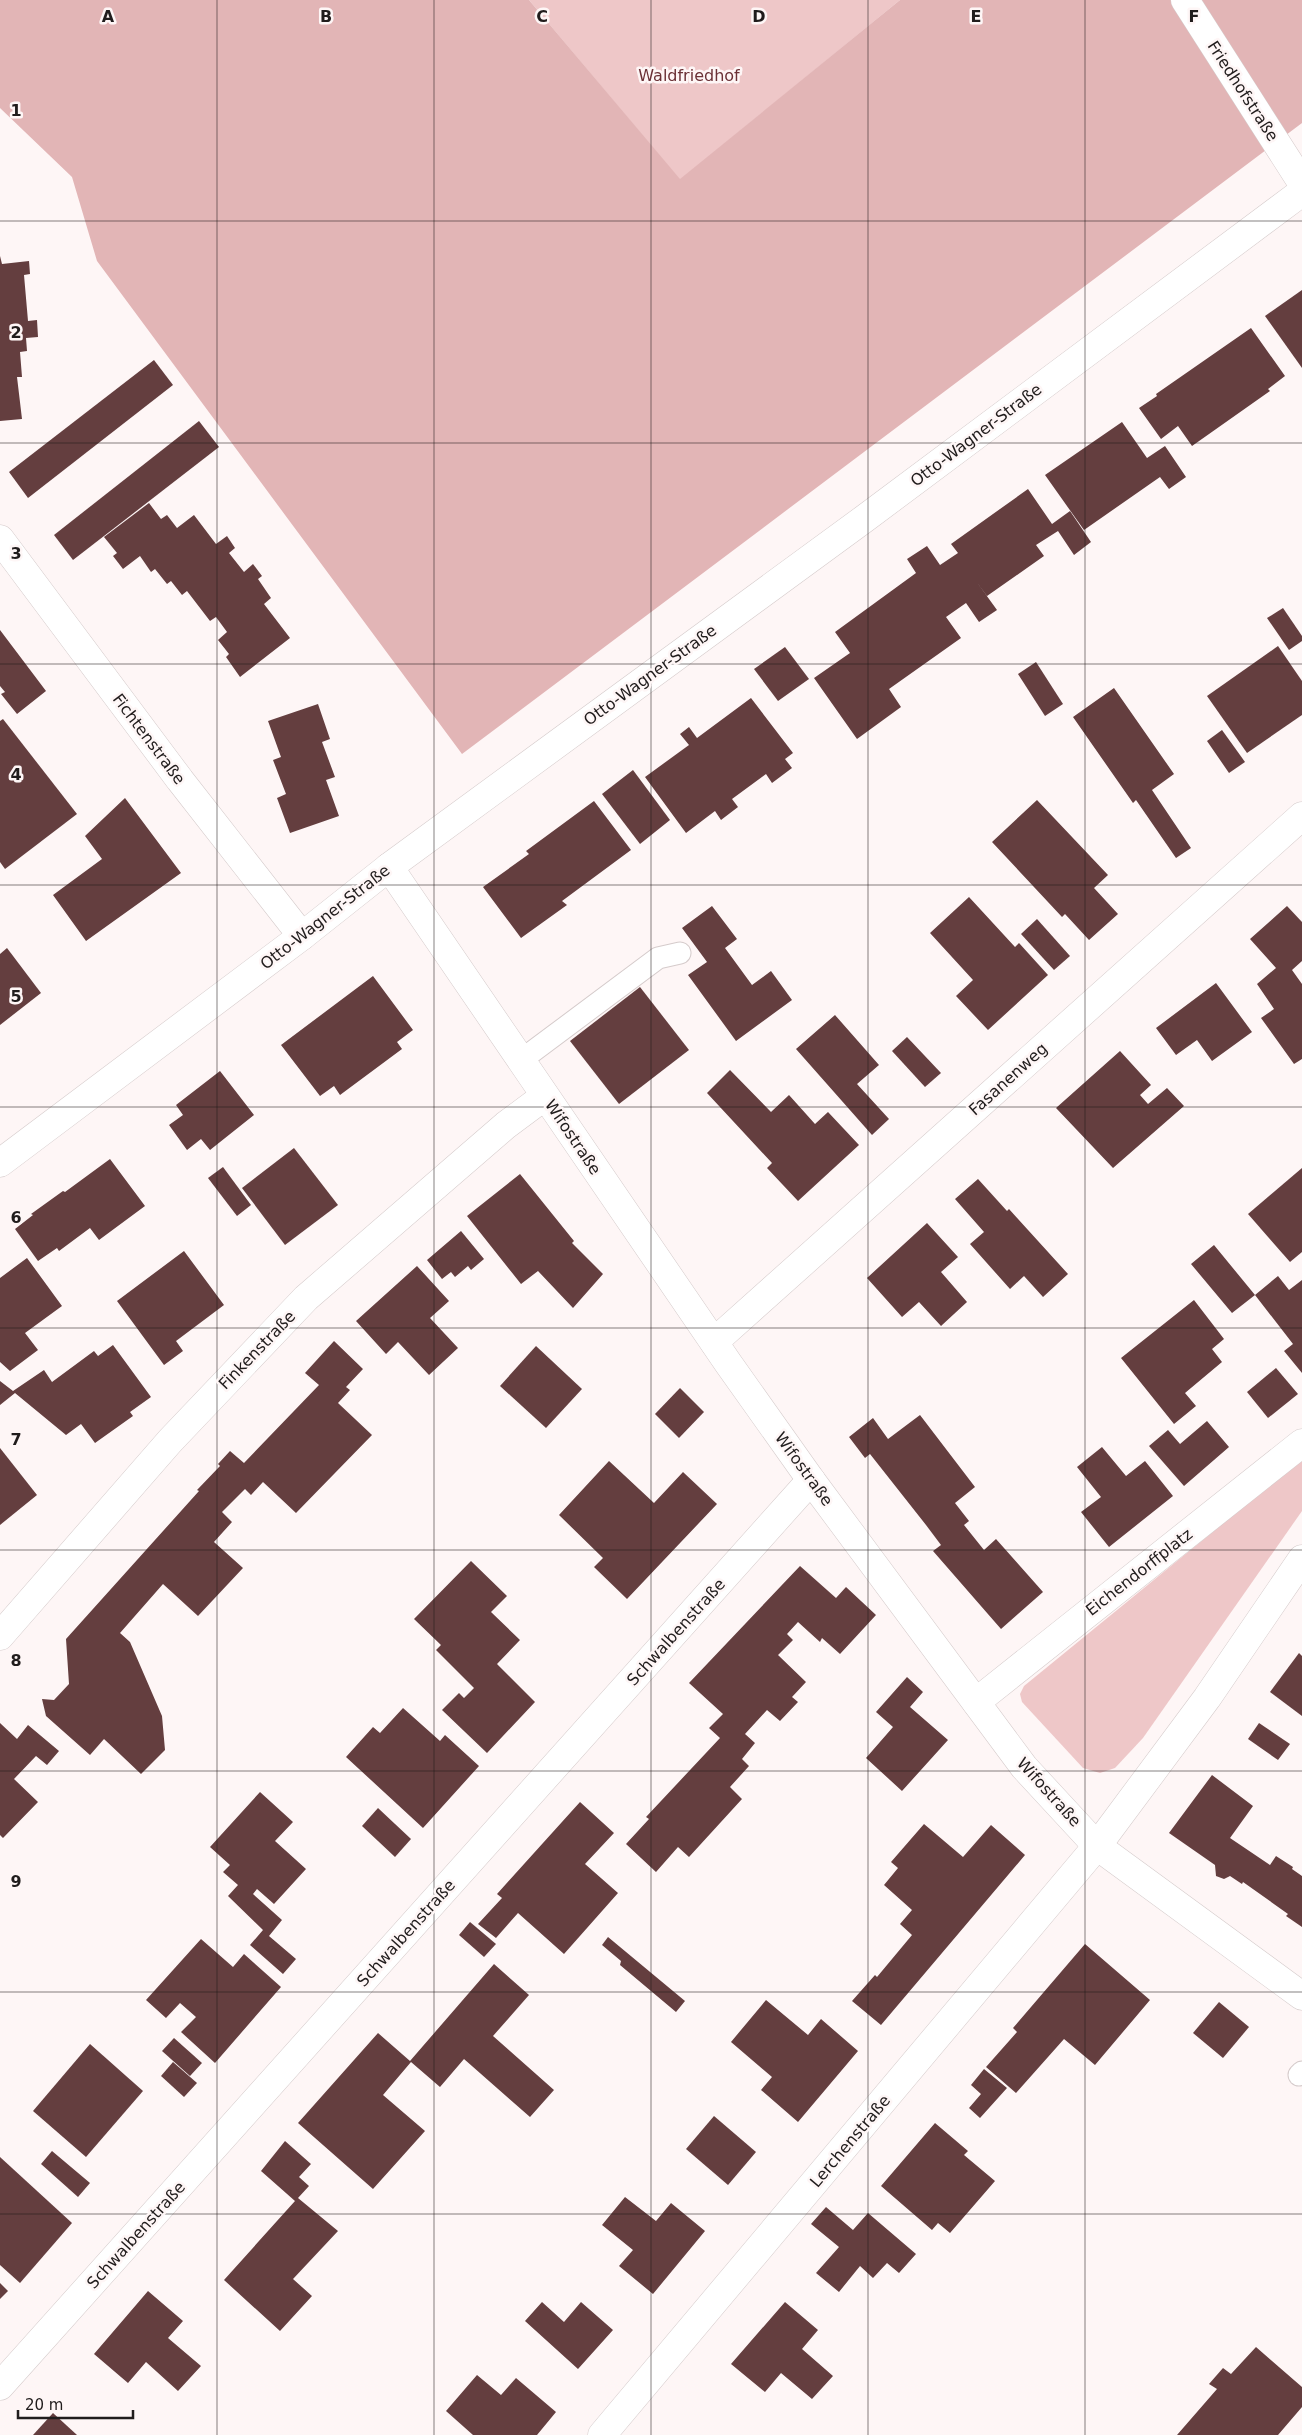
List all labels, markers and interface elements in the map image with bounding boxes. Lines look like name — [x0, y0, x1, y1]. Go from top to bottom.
text: A — [102, 7, 115, 26]
text: B — [320, 7, 332, 26]
text: C — [536, 7, 548, 26]
text: D — [752, 7, 766, 26]
text: E — [971, 7, 981, 26]
text: F — [1189, 7, 1199, 26]
street label: Friedhofstraße — [1204, 37, 1282, 145]
park label: Waldfriedhof — [638, 66, 740, 85]
text: 1 — [10, 101, 22, 120]
text: 2 — [10, 323, 22, 342]
street label: Otto-Wagner-Straße — [907, 380, 1045, 490]
text: 3 — [10, 544, 22, 563]
street label: Otto-Wagner-Straße — [580, 621, 720, 729]
street label: Fichtenstraße — [109, 690, 189, 788]
text: 4 — [10, 765, 22, 784]
street label: Otto-Wagner-Straße — [256, 861, 394, 973]
text: 5 — [10, 987, 22, 1006]
street label: Fasanenweg — [965, 1039, 1051, 1119]
street label: Wifostraße — [541, 1096, 605, 1178]
text: 6 — [10, 1208, 22, 1227]
street label: Finkenstraße — [215, 1307, 299, 1393]
street label: Wifostraße — [771, 1429, 837, 1509]
text: 7 — [10, 1430, 22, 1449]
street label: Eichendorffplatz — [1082, 1524, 1196, 1620]
street label: Schwalbenstraße — [623, 1575, 729, 1689]
text: 8 — [10, 1651, 22, 1670]
street label: Wifostraße — [1013, 1754, 1085, 1830]
text: 9 — [10, 1872, 22, 1891]
street label: Schwalbenstraße — [353, 1876, 459, 1990]
street label: Lerchenstraße — [806, 2091, 894, 2191]
street label: Schwalbenstraße — [83, 2178, 189, 2292]
scale bar — [18, 2388, 132, 2420]
text: 20 m — [25, 2396, 63, 2414]

